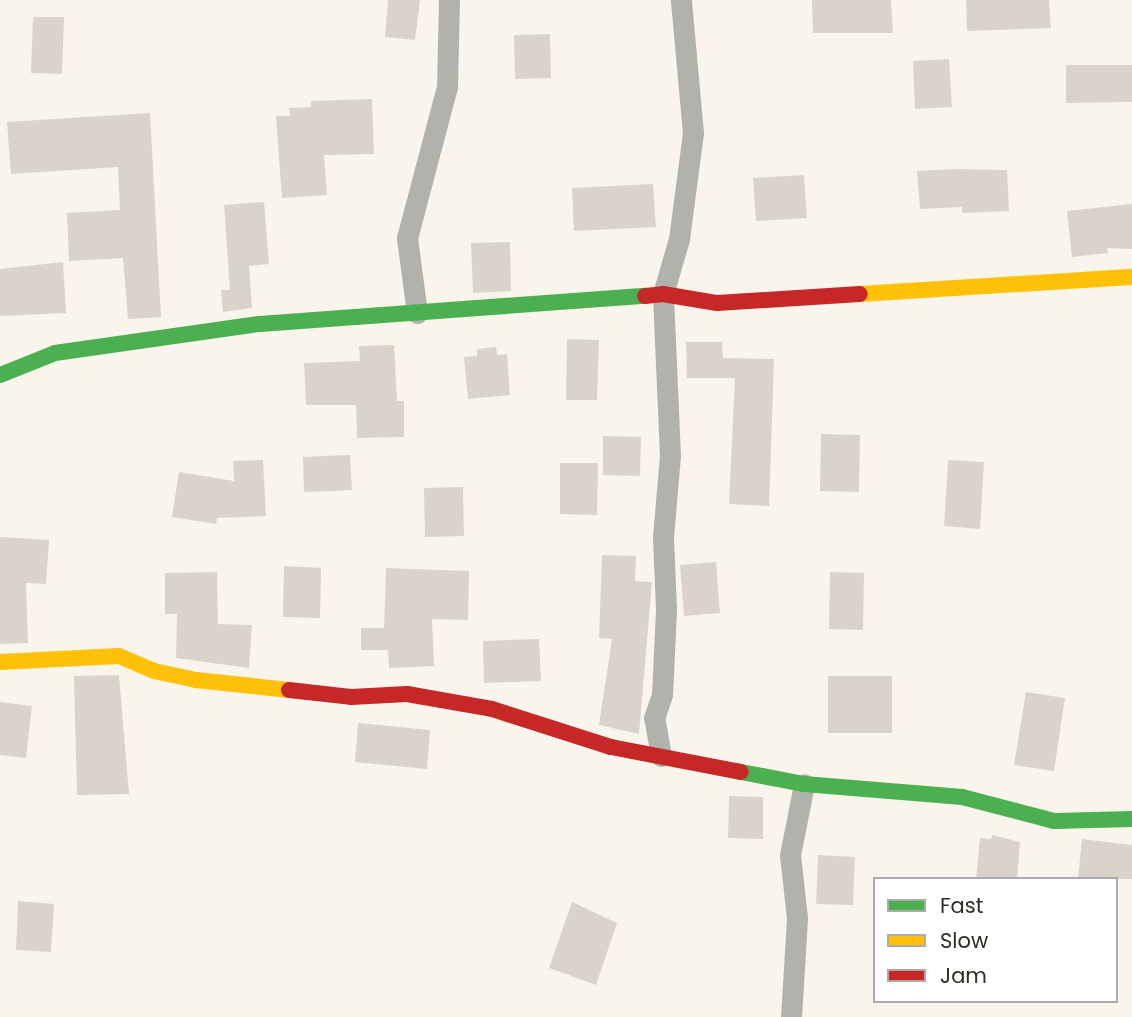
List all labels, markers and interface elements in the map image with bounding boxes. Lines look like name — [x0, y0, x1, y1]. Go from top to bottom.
legend — [873, 877, 1118, 1003]
text: Fast — [940, 891, 983, 920]
text: Slow — [940, 926, 988, 955]
text: Jam — [940, 961, 987, 990]

